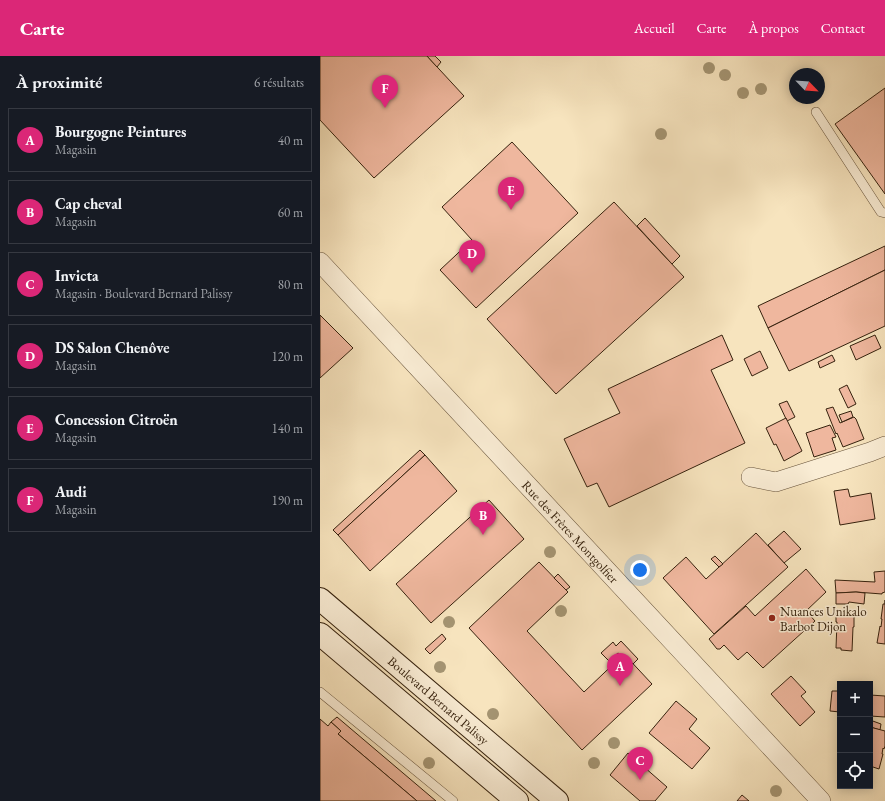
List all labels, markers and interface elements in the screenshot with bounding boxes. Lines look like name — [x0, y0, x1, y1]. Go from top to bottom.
text: Carte — [20, 16, 64, 41]
text: Accueil — [634, 19, 675, 37]
text: Carte — [697, 19, 727, 37]
text: À propos — [749, 19, 799, 37]
text: Contact — [821, 19, 865, 37]
north arrow — [789, 68, 825, 104]
text: À proximité — [16, 71, 102, 93]
text: 6 résultats — [254, 74, 304, 91]
pin: F — [372, 75, 398, 108]
text: Bourgogne Peintures — [55, 122, 186, 141]
text: A — [25, 132, 35, 149]
text: 40 m — [278, 132, 303, 149]
text: Magasin — [55, 141, 97, 158]
pin: E — [498, 177, 524, 210]
text: Cap cheval — [55, 194, 122, 213]
text: B — [26, 204, 34, 221]
text: 60 m — [278, 204, 303, 221]
text: Magasin — [55, 213, 97, 230]
pin: D — [459, 240, 485, 273]
text: Invicta — [55, 266, 99, 285]
text: C — [25, 276, 35, 293]
text: 80 m — [278, 276, 303, 293]
text: Magasin · Boulevard Bernard Palissy — [55, 285, 232, 302]
text: DS Salon Chenôve — [55, 338, 169, 357]
text: D — [25, 348, 35, 365]
text: 120 m — [272, 348, 303, 365]
text: Magasin — [55, 357, 97, 374]
text: Concession Citroën — [55, 410, 178, 429]
text: E — [26, 420, 34, 437]
text: 140 m — [272, 420, 303, 437]
text: Magasin — [55, 429, 97, 446]
street label: Rue des Frères Montgolfier — [518, 477, 623, 587]
text: Audi — [55, 482, 87, 501]
text: F — [26, 492, 34, 509]
text: 190 m — [272, 492, 303, 509]
text: Magasin — [55, 501, 97, 518]
pin: B — [470, 502, 496, 535]
your location — [630, 560, 650, 580]
place label: Nuances Unikalo Barbot Dijon — [780, 603, 867, 635]
marker: Nuances Unikalo Barbot Dijon — [767, 613, 777, 623]
street label: Boulevard Bernard Palissy — [384, 653, 493, 749]
pin: A — [607, 653, 633, 686]
map controls — [837, 681, 873, 789]
button: + — [837, 681, 873, 717]
button: − — [837, 717, 873, 753]
pin: C — [627, 747, 653, 780]
button: locate — [837, 753, 873, 789]

